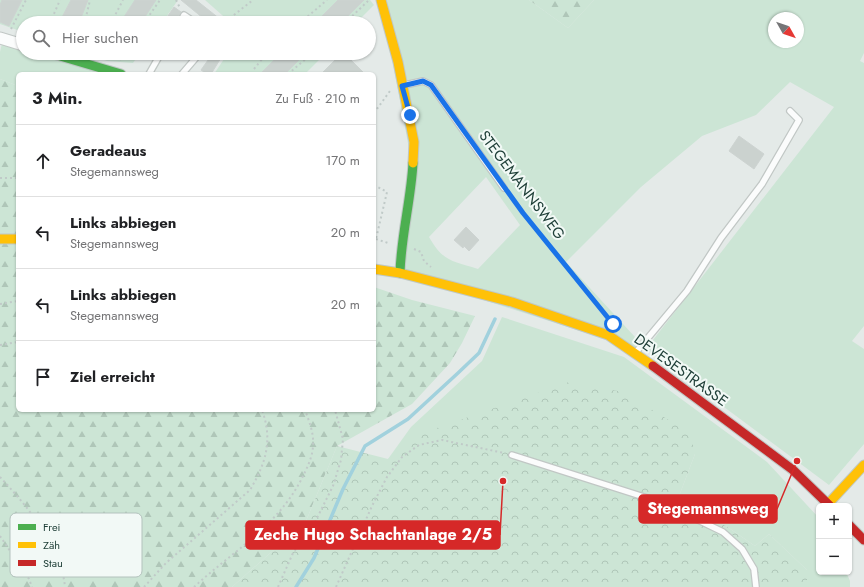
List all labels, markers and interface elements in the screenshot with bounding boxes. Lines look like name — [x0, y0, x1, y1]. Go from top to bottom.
north arrow — [768, 12, 804, 48]
search box — [16, 16, 376, 60]
icon: search — [30, 27, 52, 49]
text: Hier suchen — [62, 27, 139, 49]
text: 3 Min. — [32, 86, 83, 110]
text: Zu Fuß · 210 m — [275, 89, 360, 108]
route end — [401, 106, 419, 124]
street label: STEGEMANNSWEG — [474, 126, 570, 244]
text: Geradeaus — [70, 140, 146, 162]
icon: ahead — [32, 150, 54, 172]
text: 170 m — [325, 151, 360, 170]
text: Stegemannsweg — [70, 162, 159, 181]
text: Links abbiegen — [70, 212, 176, 234]
icon: left — [32, 222, 54, 244]
text: 20 m — [331, 223, 360, 242]
text: Stegemannsweg — [70, 234, 159, 253]
text: Links abbiegen — [70, 284, 176, 306]
icon: left — [32, 294, 54, 316]
text: 20 m — [331, 295, 360, 314]
text: Stegemannsweg — [70, 306, 159, 325]
route start — [604, 315, 622, 333]
street label: DEVESESTRASSE — [630, 328, 732, 412]
icon: arrive — [32, 366, 54, 388]
text: Ziel erreicht — [70, 366, 155, 388]
callout: Stegemannsweg — [639, 495, 777, 523]
text: Stegemannsweg — [647, 497, 769, 520]
map controls — [816, 503, 852, 575]
button: + — [816, 503, 852, 539]
legend — [10, 513, 142, 577]
text: Frei — [43, 519, 61, 535]
callout: Zeche Hugo Schachtanlage 2/5 — [246, 521, 500, 549]
text: Zeche Hugo Schachtanlage 2/5 — [254, 523, 492, 546]
text: Zäh — [43, 537, 60, 553]
button: − — [816, 539, 852, 575]
text: Stau — [43, 555, 63, 571]

